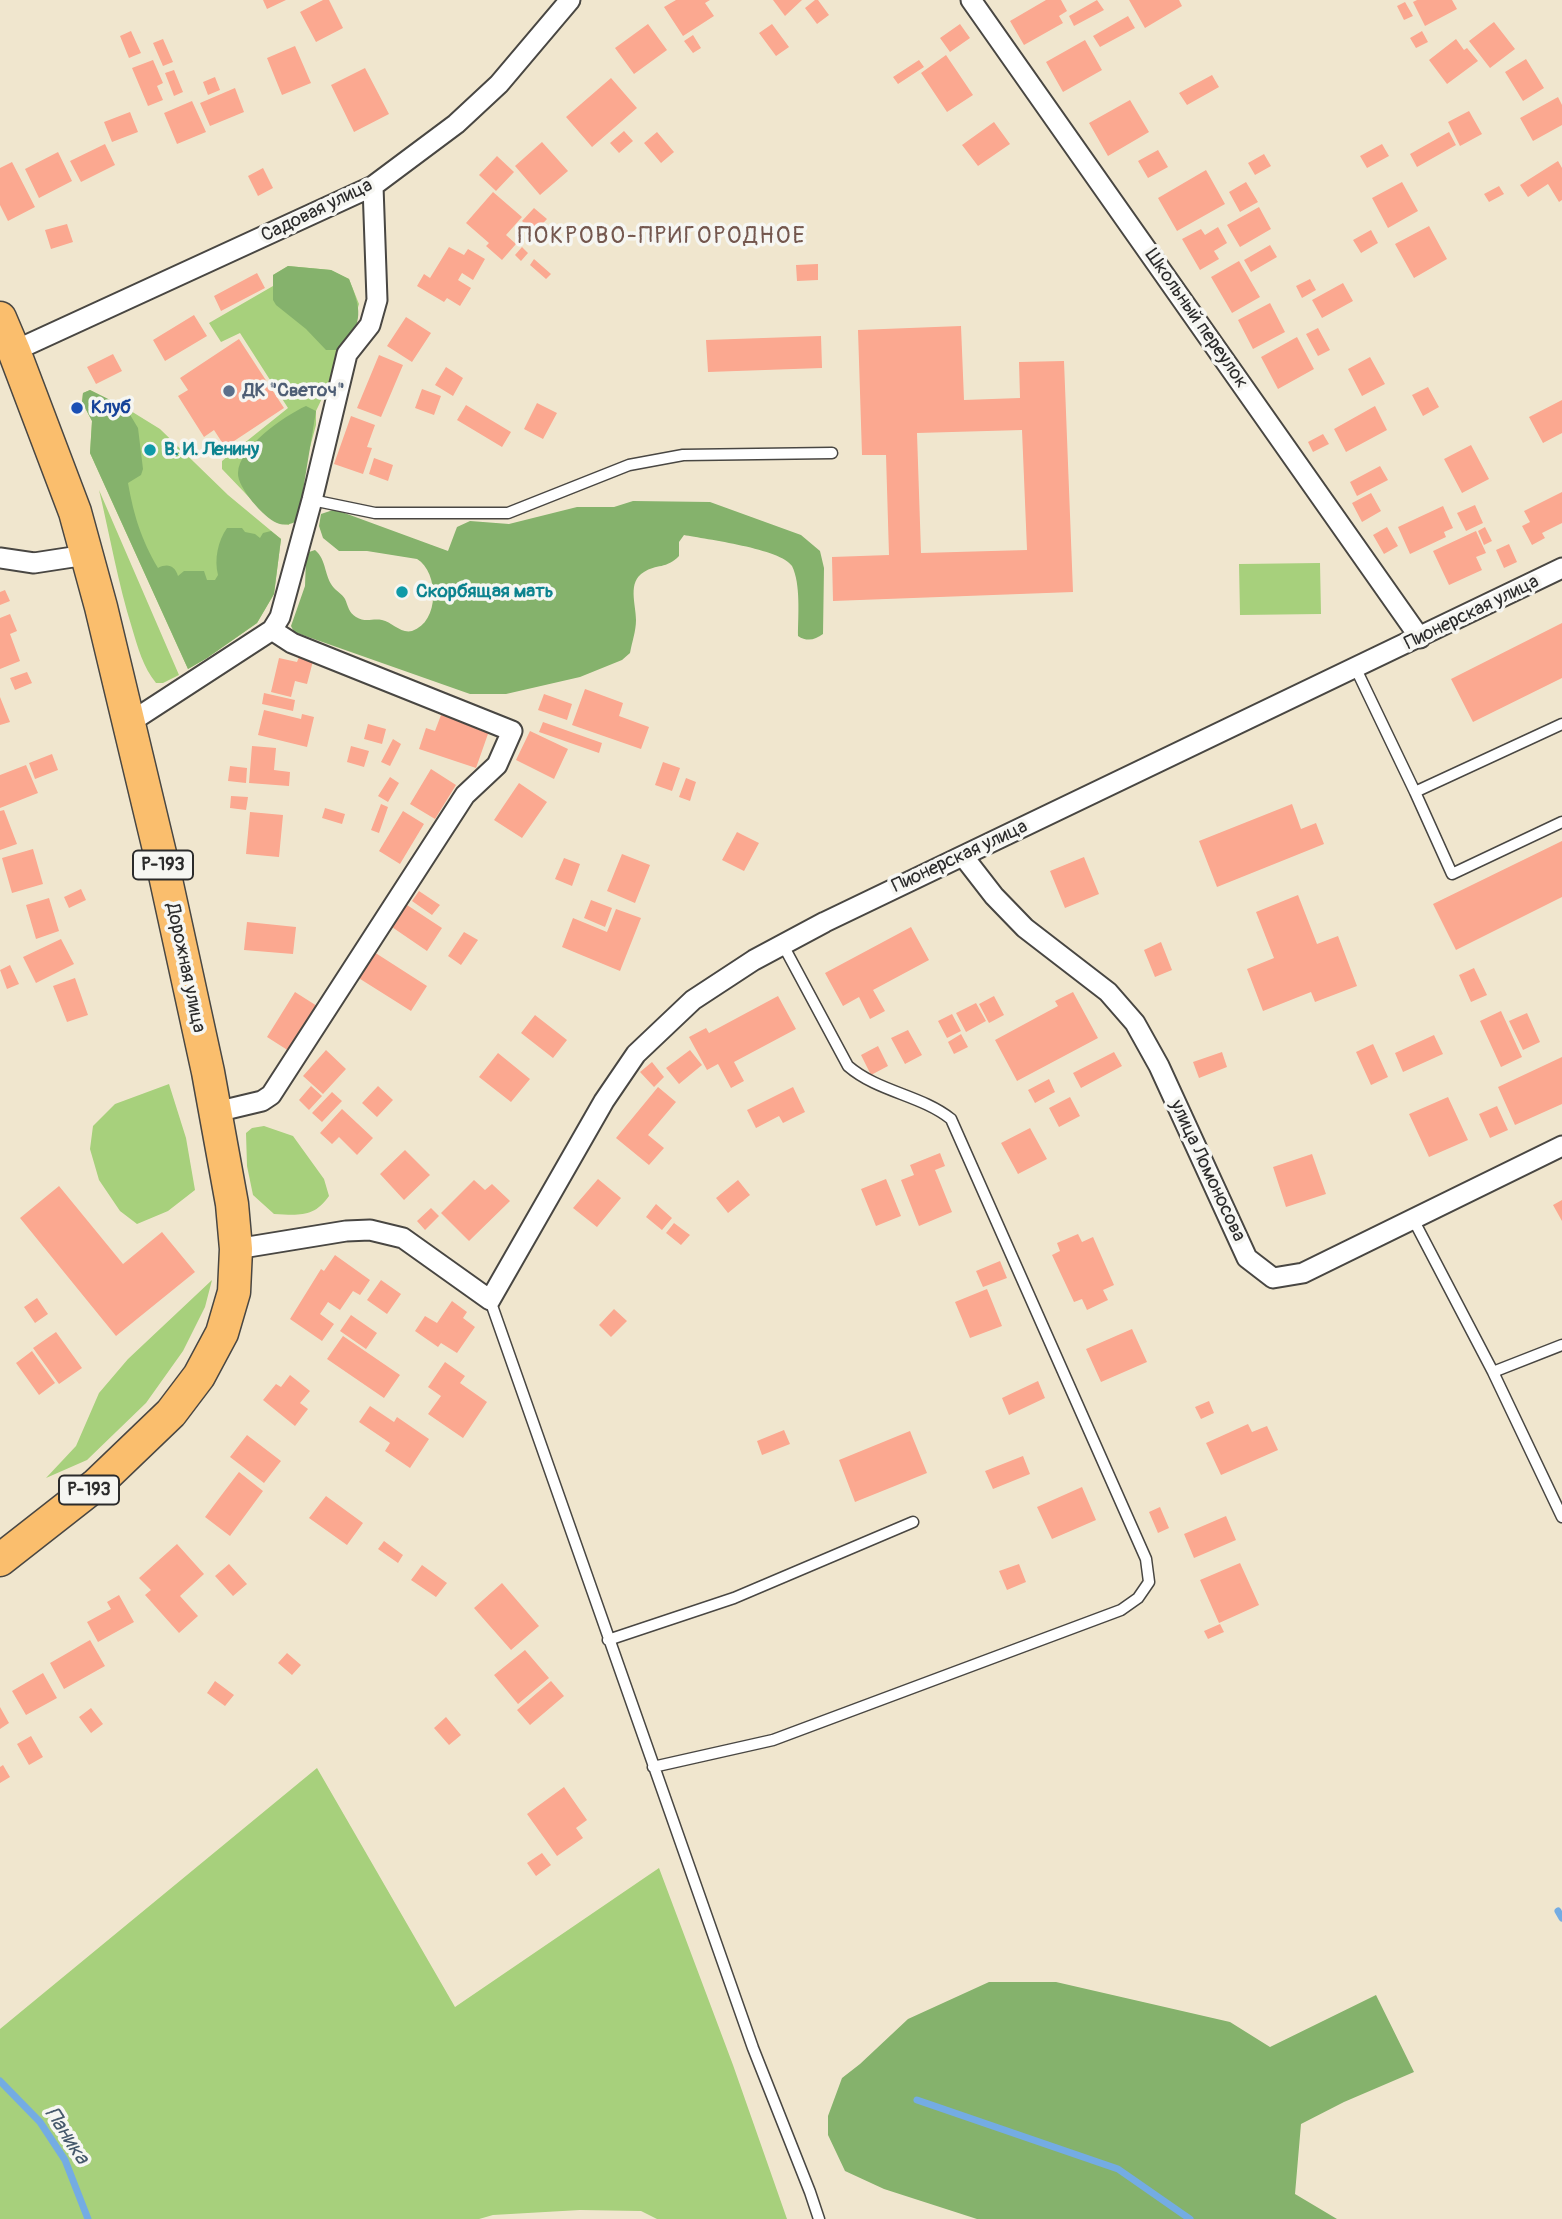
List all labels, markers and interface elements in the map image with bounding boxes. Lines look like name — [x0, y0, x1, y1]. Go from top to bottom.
street label: Садовая улица — [258, 174, 376, 248]
district label: ПОКРОВО-ПРИГОРОДНОЕ — [520, 223, 804, 251]
street label: Школьный переулок — [1139, 245, 1253, 393]
place label: ДК "Светоч" — [243, 380, 345, 402]
marker: ДК "Светоч" — [221, 383, 237, 399]
place label: Клуб — [91, 397, 131, 419]
marker: Клуб — [69, 400, 85, 416]
place label: В. И. Ленину — [164, 439, 259, 461]
marker: В. И. Ленину — [142, 442, 158, 458]
street label: Пионерская улица — [1401, 571, 1543, 655]
place label: Скорбящая мать — [416, 581, 553, 603]
marker: Скорбящая мать — [394, 584, 410, 600]
street label: Пионерская улица — [889, 816, 1031, 898]
road number: Р-193 — [133, 850, 193, 880]
street label: Дорожная улица — [160, 901, 210, 1035]
street label: улица Ломоносова — [1164, 1097, 1250, 1245]
road number: Р-193 — [59, 1476, 119, 1504]
water label: Паника — [38, 2103, 94, 2169]

